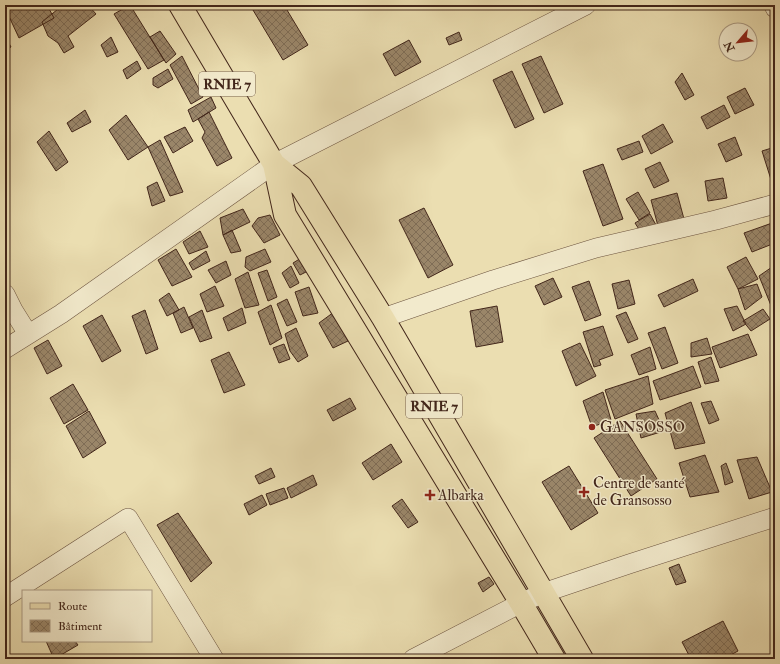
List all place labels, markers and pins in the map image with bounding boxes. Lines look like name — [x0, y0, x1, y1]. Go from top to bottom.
place label: GANSOSSO — [600, 418, 685, 437]
marker: GANSOSSO — [587, 422, 597, 432]
place label: Centre de santé de Gransosso — [593, 474, 685, 510]
place label: Albarka — [437, 486, 484, 505]
marker: Centre de santé de Gransosso — [578, 486, 590, 498]
marker: Albarka — [425, 490, 435, 500]

